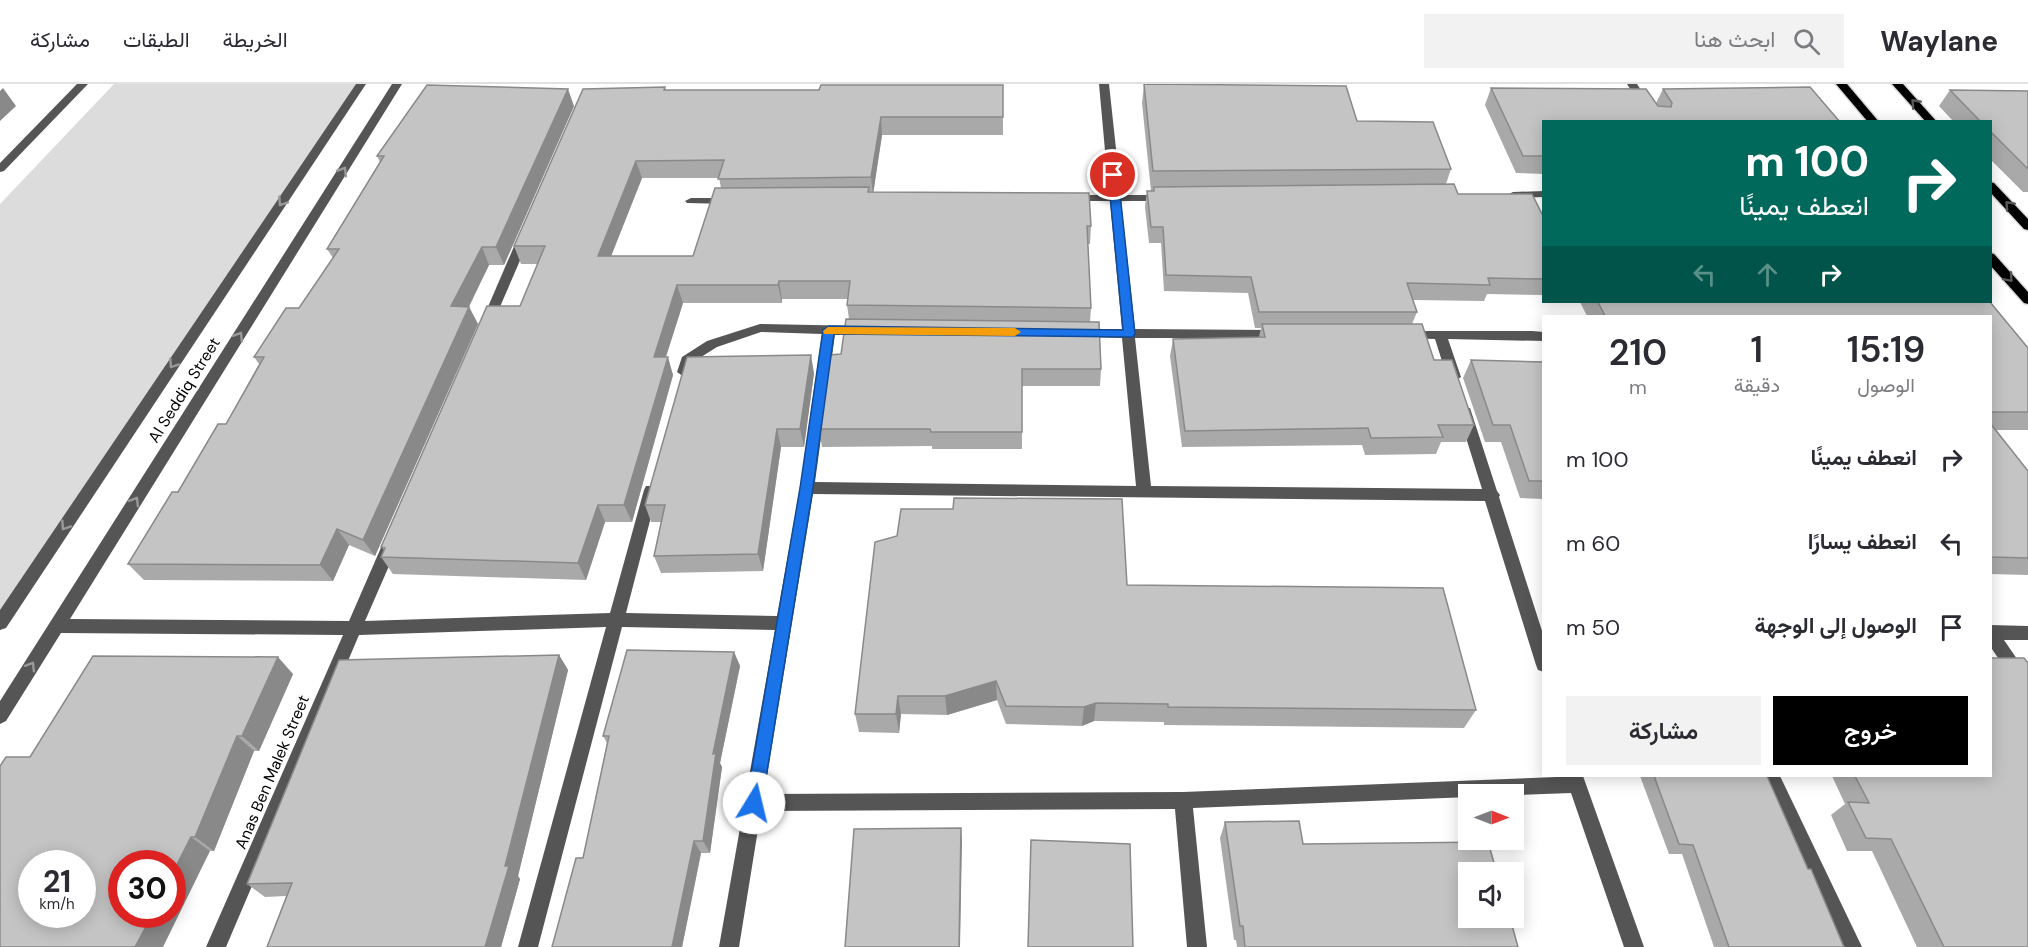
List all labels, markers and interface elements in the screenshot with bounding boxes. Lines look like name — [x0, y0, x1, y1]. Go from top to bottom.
search box — [1424, 14, 1844, 68]
text: Waylane — [1880, 23, 1998, 60]
text: ابحث هنا — [1694, 25, 1775, 54]
icon: search — [1790, 25, 1823, 58]
text: مشاركة — [30, 26, 90, 54]
text: الطبقات — [123, 26, 190, 54]
text: الخريطة — [223, 26, 288, 54]
one-way arrow — [1911, 99, 1922, 109]
text: 100 m — [1745, 134, 1869, 189]
icon: right — [1890, 144, 1968, 222]
pin — [1087, 149, 1138, 200]
icon: arrive — [1096, 158, 1129, 191]
one-way arrow — [335, 167, 347, 177]
text: انعطف يمينًا — [1739, 188, 1869, 223]
one-way arrow — [278, 196, 289, 207]
one-way arrow — [2005, 202, 2016, 212]
icon: left — [1688, 258, 1721, 291]
icon: ahead — [1751, 258, 1784, 291]
icon: right — [1814, 258, 1847, 291]
one-way arrow — [2002, 271, 2013, 282]
text: 1 — [1751, 326, 1763, 373]
text: 15:19 — [1847, 326, 1925, 373]
text: 210 — [1609, 329, 1667, 376]
one-way arrow — [231, 332, 243, 342]
street label: Al Seddiq Street — [143, 333, 225, 447]
one-way arrow — [169, 358, 180, 369]
text: دقيقة — [1734, 372, 1780, 398]
text: الوصول — [1857, 372, 1915, 398]
text: m — [1629, 374, 1647, 400]
text: انعطف يمينًا — [1810, 443, 1917, 472]
icon: right — [1935, 443, 1968, 476]
text: 100 m — [1566, 445, 1628, 474]
one-way arrow — [128, 497, 139, 508]
one-way arrow — [61, 520, 72, 531]
text: انعطف يسارًا — [1808, 527, 1917, 556]
icon: left — [1935, 527, 1968, 560]
text: 60 m — [1566, 529, 1620, 558]
text: الوصول إلى الوجهة — [1755, 611, 1917, 640]
icon: arrive — [1935, 611, 1968, 644]
text: 50 m — [1566, 613, 1620, 642]
one-way arrow — [24, 662, 35, 673]
street label: Anas Ben Malek Street — [230, 692, 314, 852]
button: مشاركة — [1566, 696, 1761, 765]
button: خروج — [1773, 696, 1968, 765]
position arrow — [722, 771, 786, 835]
north arrow — [1458, 784, 1524, 850]
map controls — [1458, 784, 1524, 928]
speed limit sign: 30 — [108, 850, 186, 928]
text: 21 — [43, 862, 71, 901]
button: sound — [1458, 862, 1524, 928]
text: km/h — [39, 894, 75, 914]

